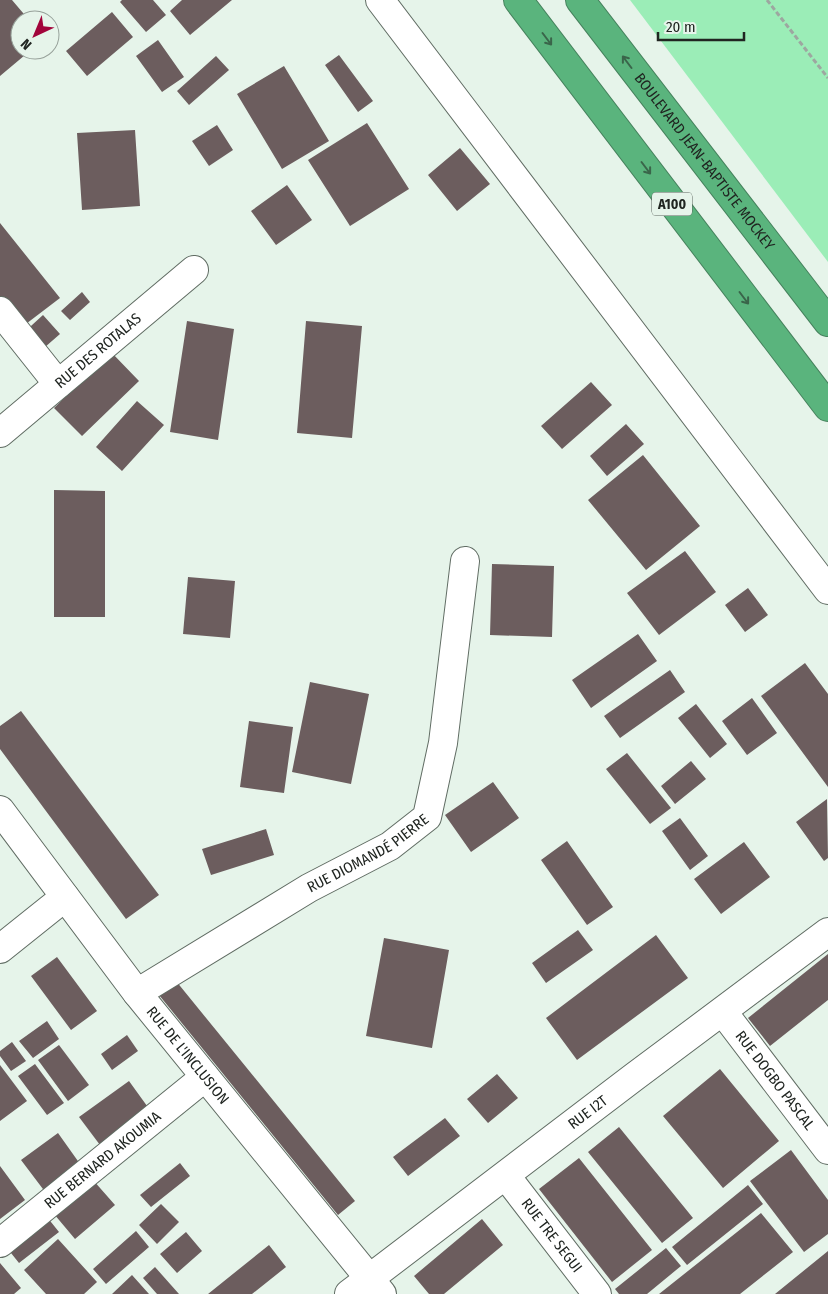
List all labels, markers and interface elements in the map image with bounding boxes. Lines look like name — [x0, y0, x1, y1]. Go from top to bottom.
north arrow — [10, 10, 60, 60]
scale bar — [658, 10, 744, 42]
text: 20 m — [666, 18, 696, 36]
one-way arrow — [542, 32, 553, 45]
text: N — [17, 35, 35, 53]
one-way arrow — [622, 55, 632, 69]
street label: BOULEVARD JEAN-BAPTISTE MOCKEY — [631, 70, 779, 254]
one-way arrow — [640, 161, 651, 174]
road number: A100 — [652, 192, 692, 215]
one-way arrow — [739, 291, 749, 305]
street label: RUE DES ROTALAS — [51, 309, 145, 392]
street label: RUE DIOMANDÉ PIERRE — [304, 810, 432, 896]
street label: RUE DE L'INCLUSION — [143, 1003, 233, 1108]
street label: RUE DOGBO PASCAL — [732, 1027, 819, 1134]
street label: RUE I2T — [564, 1092, 611, 1133]
street label: RUE BERNARD AKOUMIA — [41, 1107, 165, 1212]
street label: RUE TRE SEGUI — [518, 1195, 586, 1276]

